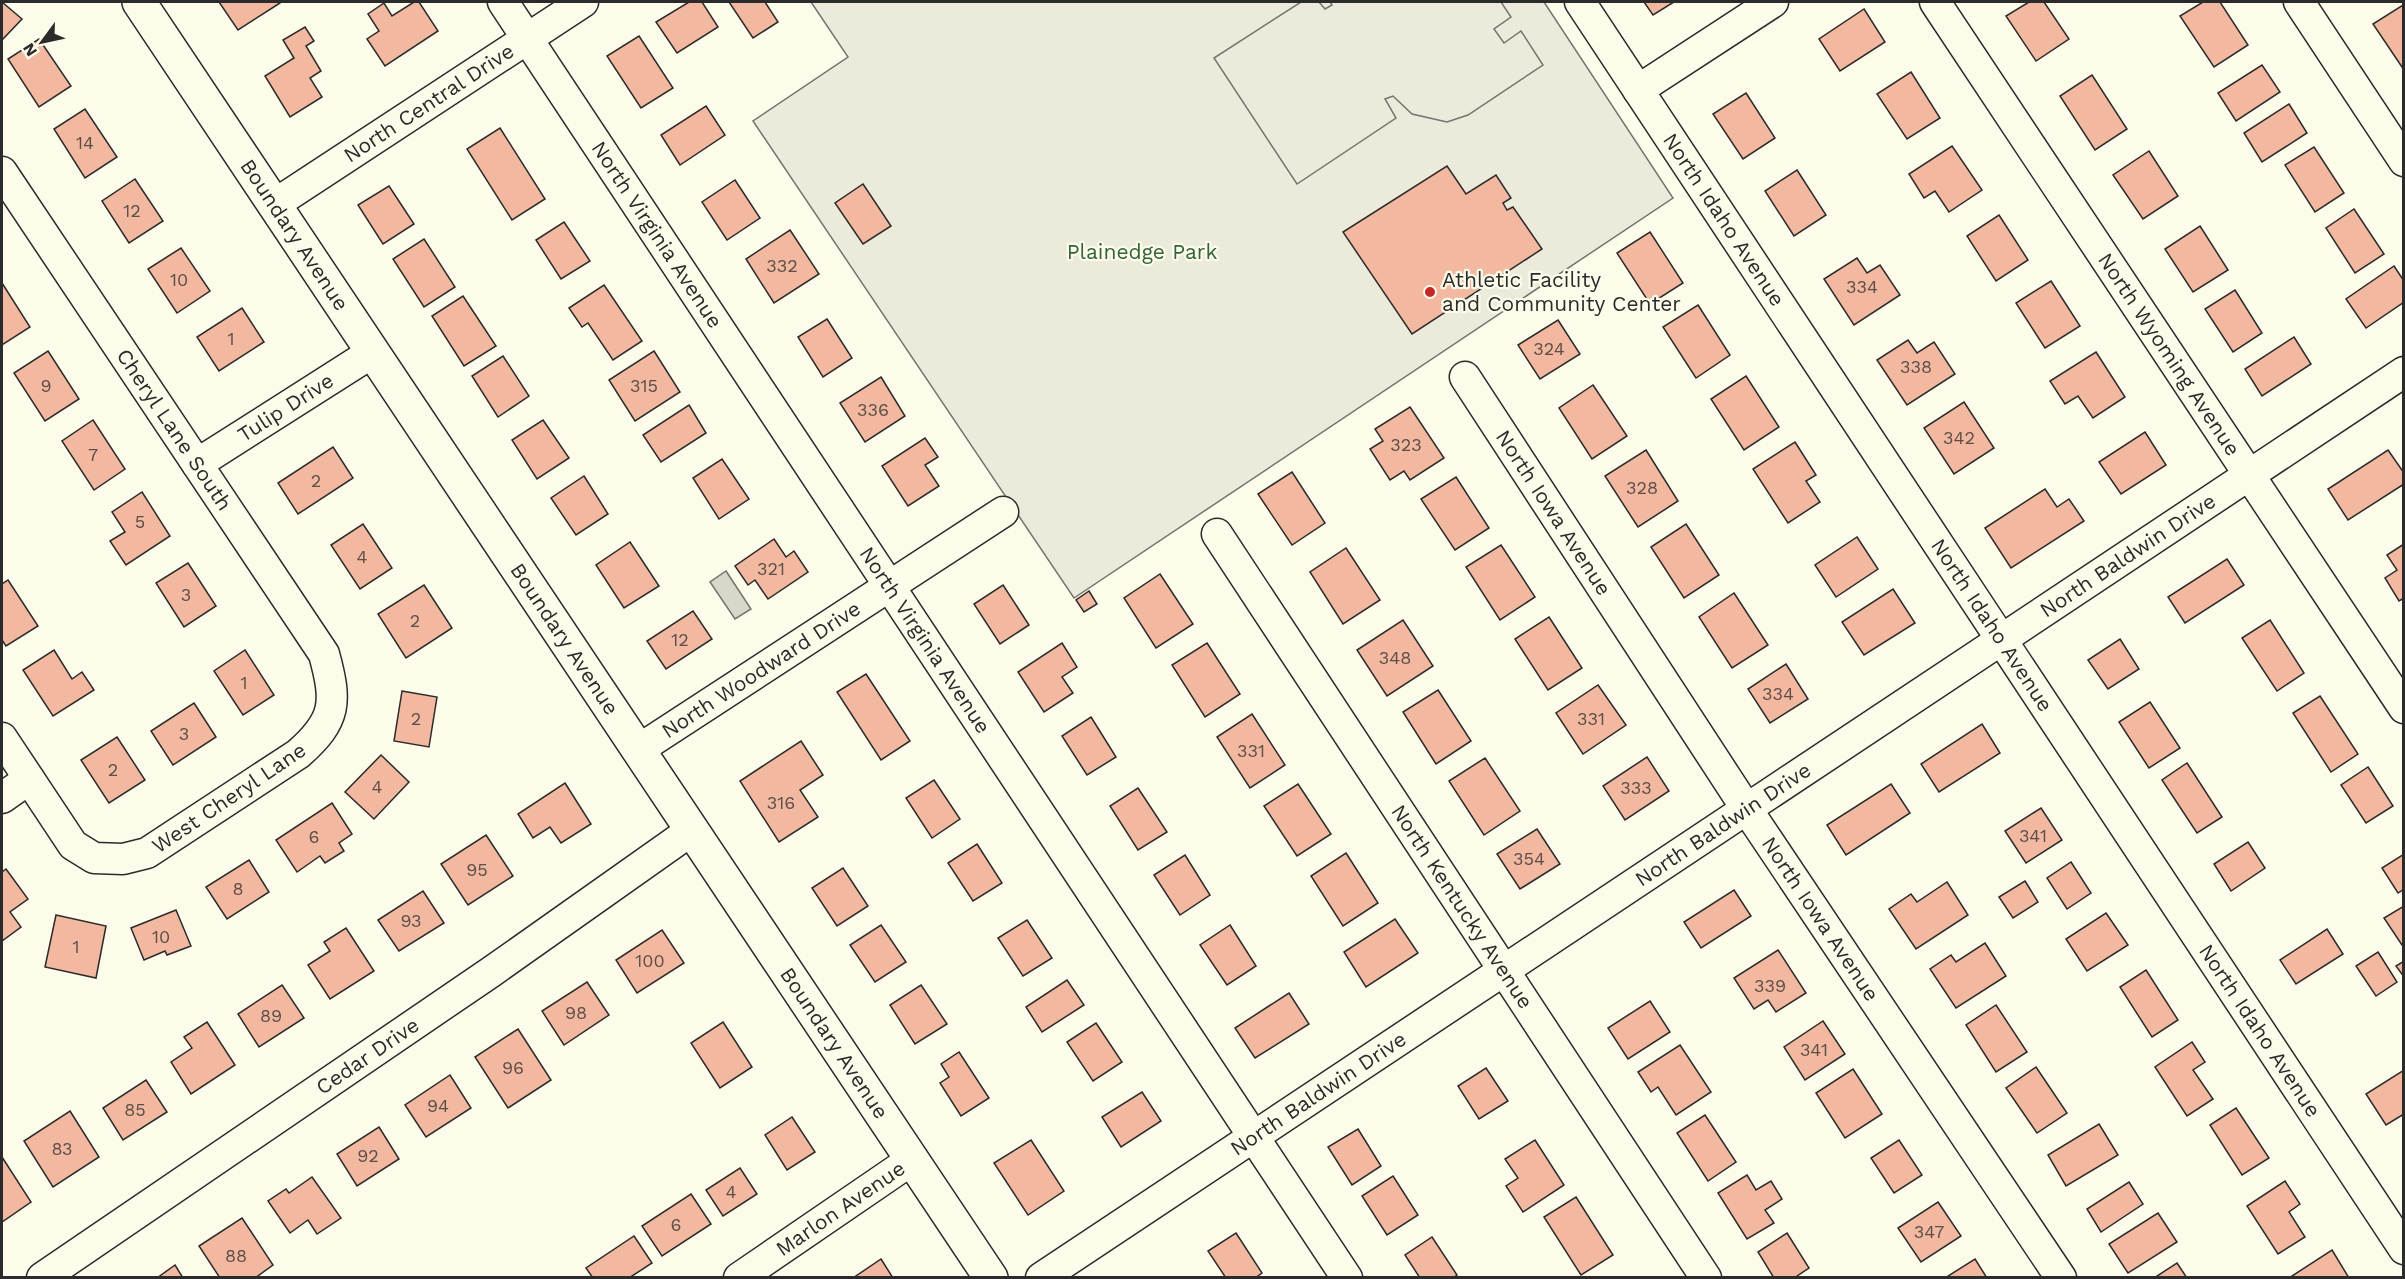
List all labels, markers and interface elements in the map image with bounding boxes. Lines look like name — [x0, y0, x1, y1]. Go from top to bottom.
north arrow — [12, 12, 72, 72]
street label: North Central Drive — [339, 38, 518, 168]
text: N — [19, 40, 41, 60]
street label: North Idaho Avenue — [1658, 128, 1790, 311]
house number: 14 — [76, 132, 94, 153]
street label: North Virginia Avenue — [587, 136, 728, 333]
street label: Boundary Avenue — [235, 154, 354, 315]
house number: 12 — [123, 200, 141, 221]
park label: Plainedge Park — [1067, 239, 1217, 264]
street label: North Wyoming Avenue — [2093, 248, 2246, 460]
house number: 332 — [766, 255, 798, 276]
place label: Athletic Facility and Community Center — [1442, 267, 1681, 316]
house number: 10 — [170, 269, 188, 290]
house number: 334 — [1846, 276, 1878, 297]
marker: Athletic Facility and Community Center — [1423, 285, 1437, 299]
house number: 1 — [227, 328, 235, 349]
house number: 324 — [1533, 338, 1565, 359]
street label: Cheryl Lane South — [112, 344, 238, 515]
house number: 338 — [1900, 356, 1932, 377]
street label: Tulip Drive — [233, 367, 338, 447]
house number: 9 — [40, 375, 52, 396]
house number: 315 — [630, 375, 658, 396]
house number: 336 — [857, 399, 889, 420]
street label: North Iowa Avenue — [1491, 425, 1617, 600]
house number: 342 — [1943, 427, 1975, 448]
house number: 323 — [1390, 434, 1422, 455]
house number: 7 — [88, 444, 98, 465]
house number: 2 — [311, 470, 321, 491]
house number: 328 — [1626, 477, 1658, 498]
street label: North Baldwin Drive — [2035, 488, 2220, 622]
house number: 5 — [135, 511, 145, 532]
street label: North Idaho Avenue — [1926, 534, 2058, 716]
street label: North Virginia Avenue — [855, 542, 996, 738]
house number: 4 — [357, 546, 368, 567]
street label: Boundary Avenue — [505, 558, 624, 719]
house number: 321 — [757, 558, 785, 579]
house number: 3 — [181, 584, 191, 605]
street label: North Woodward Drive — [657, 595, 865, 743]
house number: 2 — [410, 610, 420, 631]
house number: 12 — [671, 629, 689, 650]
house number: 348 — [1379, 647, 1411, 668]
house number: 1 — [240, 672, 248, 693]
house number: 334 — [1762, 683, 1794, 704]
house number: 2 — [411, 708, 421, 729]
house number: 331 — [1577, 708, 1605, 729]
house number: 3 — [179, 723, 189, 744]
street label: West Cheryl Lane — [147, 737, 310, 858]
house number: 331 — [1237, 740, 1265, 761]
street label: North Baldwin Drive — [1630, 757, 1815, 892]
house number: 2 — [108, 759, 118, 780]
house number: 4 — [372, 776, 383, 797]
house number: 333 — [1620, 777, 1652, 798]
house number: 316 — [767, 792, 795, 813]
street label: North Kentucky Avenue — [1386, 800, 1538, 1013]
house number: 341 — [2019, 825, 2047, 846]
house number: 6 — [309, 826, 319, 847]
street label: North Iowa Avenue — [1757, 832, 1885, 1006]
house number: 354 — [1513, 848, 1545, 869]
house number: 95 — [466, 859, 488, 880]
house number: 8 — [232, 878, 244, 899]
house number: 93 — [400, 910, 422, 931]
house number: 10 — [152, 926, 170, 947]
house number: 1 — [72, 936, 80, 957]
street label: North Idaho Avenue — [2194, 939, 2326, 1122]
house number: 100 — [635, 950, 665, 971]
street label: Boundary Avenue — [775, 962, 894, 1123]
house number: 339 — [1754, 975, 1786, 996]
house number: 98 — [565, 1002, 587, 1023]
house number: 89 — [260, 1005, 282, 1026]
street label: Cedar Drive — [311, 1012, 424, 1100]
street label: North Baldwin Drive — [1226, 1026, 1411, 1161]
house number: 341 — [1800, 1039, 1828, 1060]
house number: 96 — [502, 1057, 524, 1078]
house number: 94 — [427, 1095, 449, 1116]
house number: 85 — [124, 1099, 146, 1120]
house number: 83 — [51, 1138, 73, 1159]
house number: 92 — [357, 1145, 379, 1166]
street label: Marlon Avenue — [771, 1155, 910, 1261]
house number: 4 — [726, 1181, 737, 1202]
house number: 6 — [671, 1214, 681, 1235]
house number: 347 — [1914, 1221, 1944, 1242]
house number: 88 — [225, 1245, 247, 1266]

